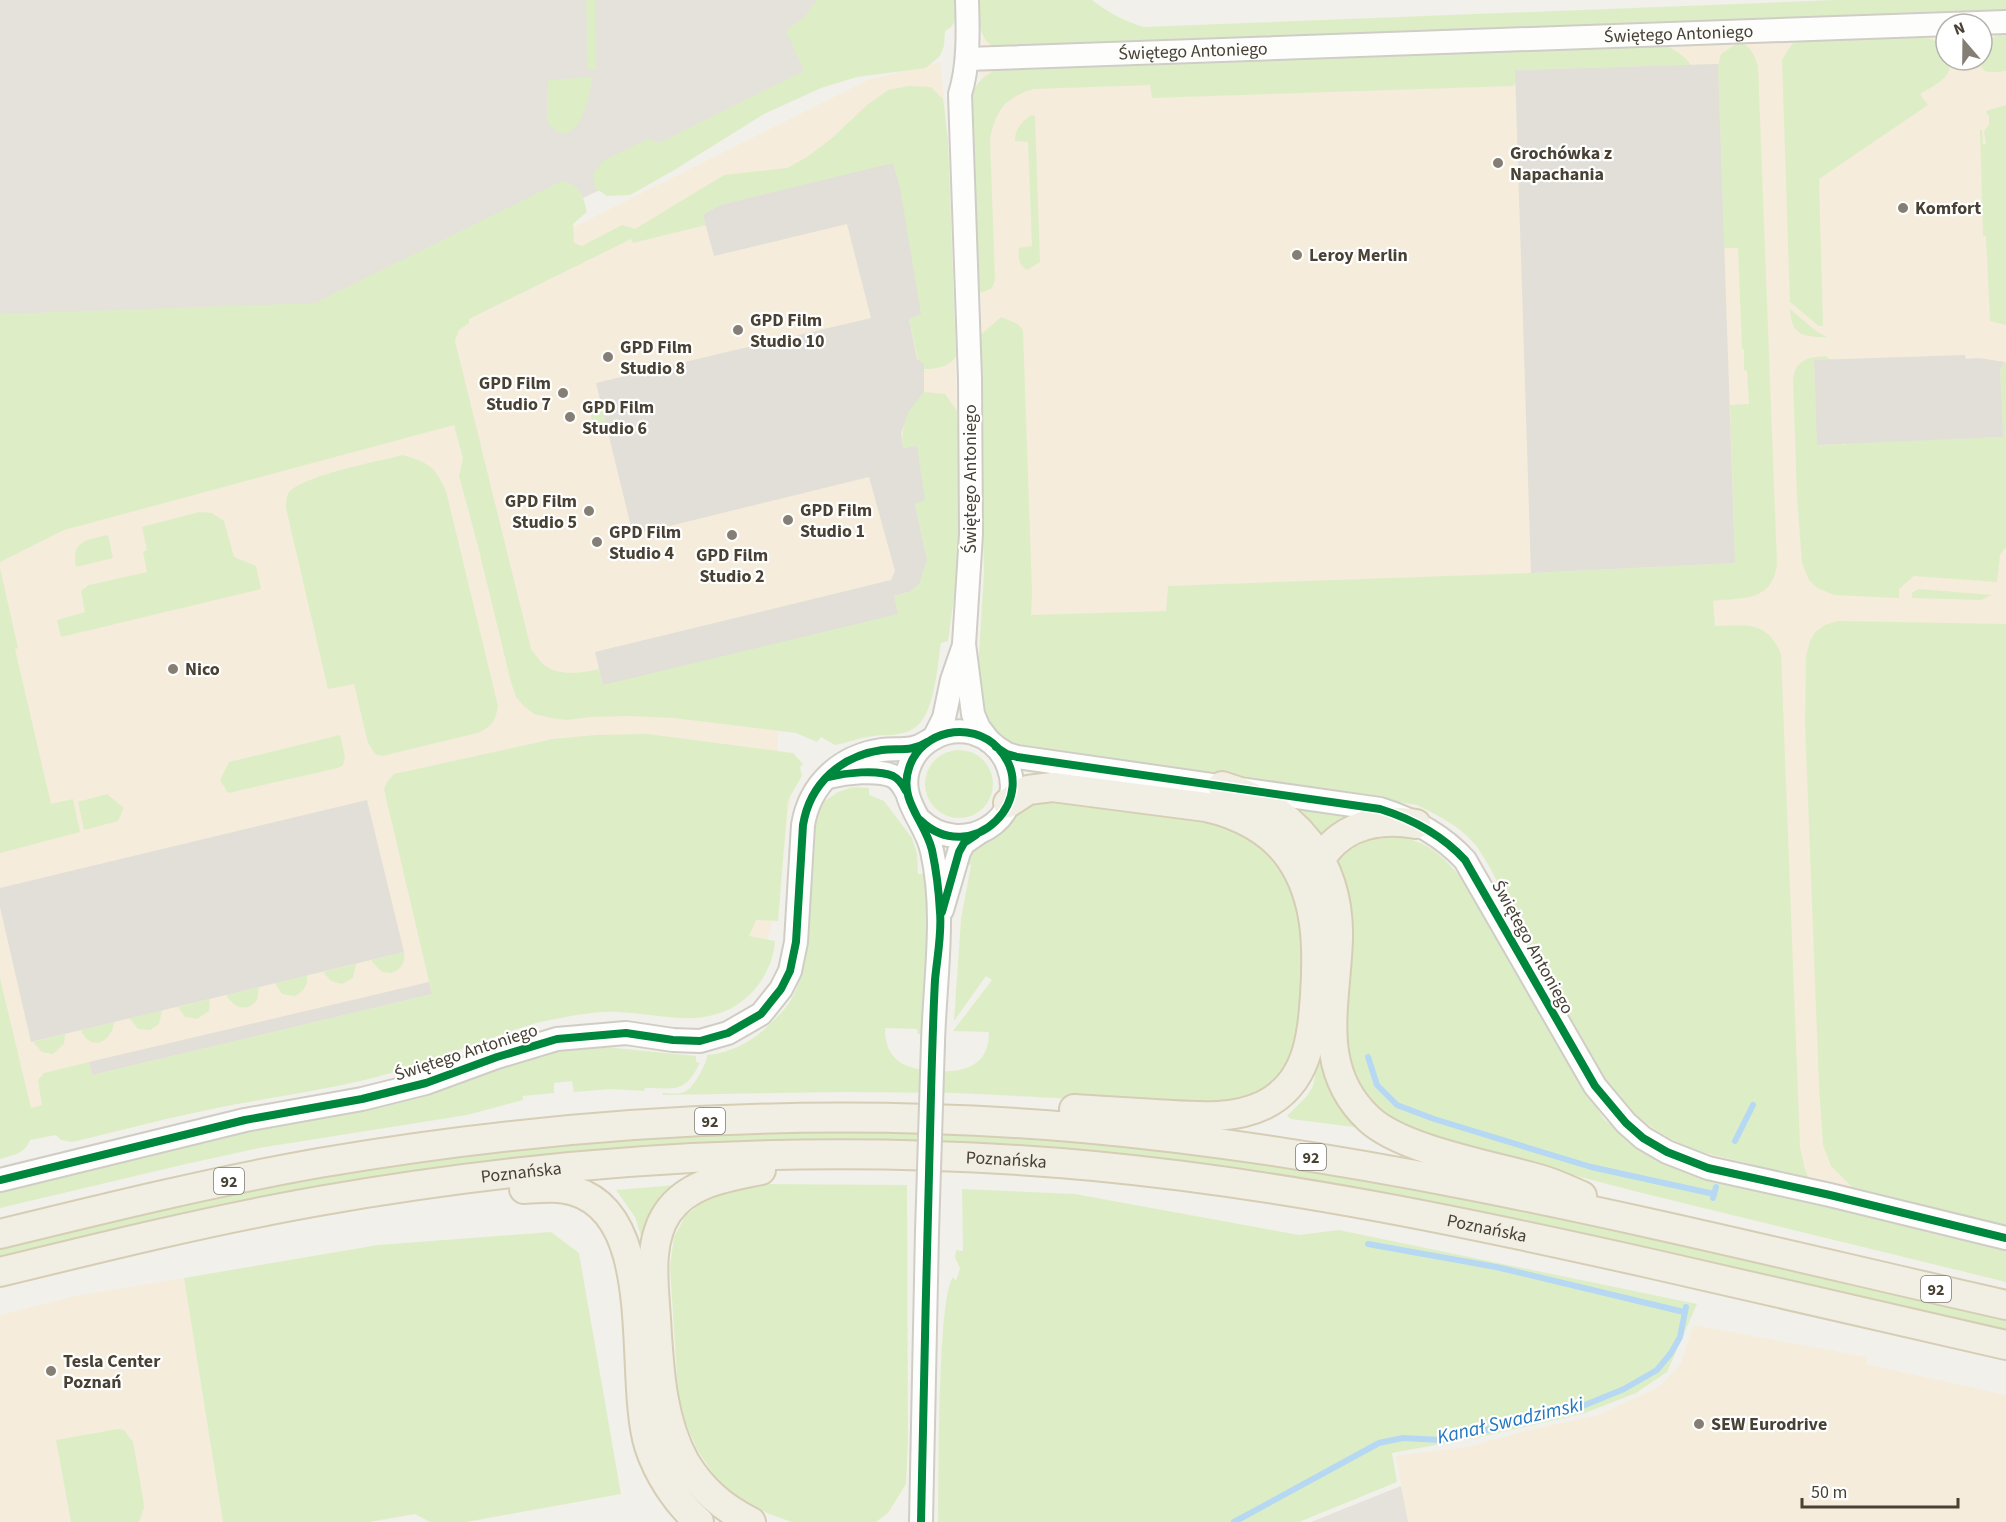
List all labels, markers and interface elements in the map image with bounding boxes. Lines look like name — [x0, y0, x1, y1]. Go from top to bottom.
north arrow — [1934, 12, 1994, 72]
text: N — [1950, 17, 1968, 41]
street label: Świętego Antoniego — [1603, 19, 1754, 49]
street label: Świętego Antoniego — [1118, 36, 1268, 67]
place label: Grochówka z Napachania — [1510, 141, 1612, 187]
marker: Grochówka z Napachania — [1491, 156, 1505, 170]
place label: Komfort — [1915, 196, 1981, 221]
marker: Komfort — [1896, 201, 1910, 215]
place label: Leroy Merlin — [1309, 243, 1408, 268]
marker: Leroy Merlin — [1290, 248, 1304, 262]
place label: GPD Film Studio 10 — [750, 308, 825, 354]
marker: GPD Film Studio 10 — [731, 323, 745, 337]
place label: GPD Film Studio 8 — [620, 335, 692, 381]
marker: GPD Film Studio 8 — [601, 350, 615, 364]
place label: GPD Film Studio 7 — [479, 371, 551, 417]
marker: GPD Film Studio 7 — [556, 386, 570, 400]
place label: GPD Film Studio 6 — [582, 395, 654, 441]
street label: Świętego Antoniego — [958, 404, 983, 554]
marker: GPD Film Studio 6 — [563, 410, 577, 424]
place label: GPD Film Studio 5 — [505, 489, 577, 535]
place label: GPD Film Studio 1 — [800, 498, 872, 544]
marker: GPD Film Studio 5 — [582, 504, 596, 518]
marker: GPD Film Studio 1 — [781, 513, 795, 527]
place label: GPD Film Studio 4 — [609, 520, 681, 566]
marker: GPD Film Studio 2 — [725, 528, 739, 542]
marker: GPD Film Studio 4 — [590, 535, 604, 549]
place label: GPD Film Studio 2 — [696, 543, 768, 589]
place label: Nico — [185, 657, 220, 682]
marker: Nico — [166, 662, 180, 676]
street label: Świętego Antoniego — [1485, 876, 1580, 1019]
street label: Świętego Antoniego — [391, 1018, 541, 1087]
road number: 92 — [695, 1108, 725, 1134]
road number: 92 — [1296, 1144, 1326, 1170]
street label: Poznańska — [965, 1145, 1048, 1175]
street label: Poznańska — [479, 1156, 563, 1190]
road number: 92 — [214, 1168, 244, 1194]
street label: Poznańska — [1445, 1208, 1529, 1249]
road number: 92 — [1921, 1276, 1951, 1302]
place label: Tesla Center Poznań — [63, 1349, 161, 1395]
marker: Tesla Center Poznań — [44, 1364, 58, 1378]
water label: Kanał Swadzimski — [1434, 1390, 1586, 1451]
place label: SEW Eurodrive — [1711, 1412, 1827, 1437]
marker: SEW Eurodrive — [1692, 1417, 1706, 1431]
scale bar — [1802, 1471, 1958, 1509]
text: 50 m — [1811, 1480, 1847, 1505]

